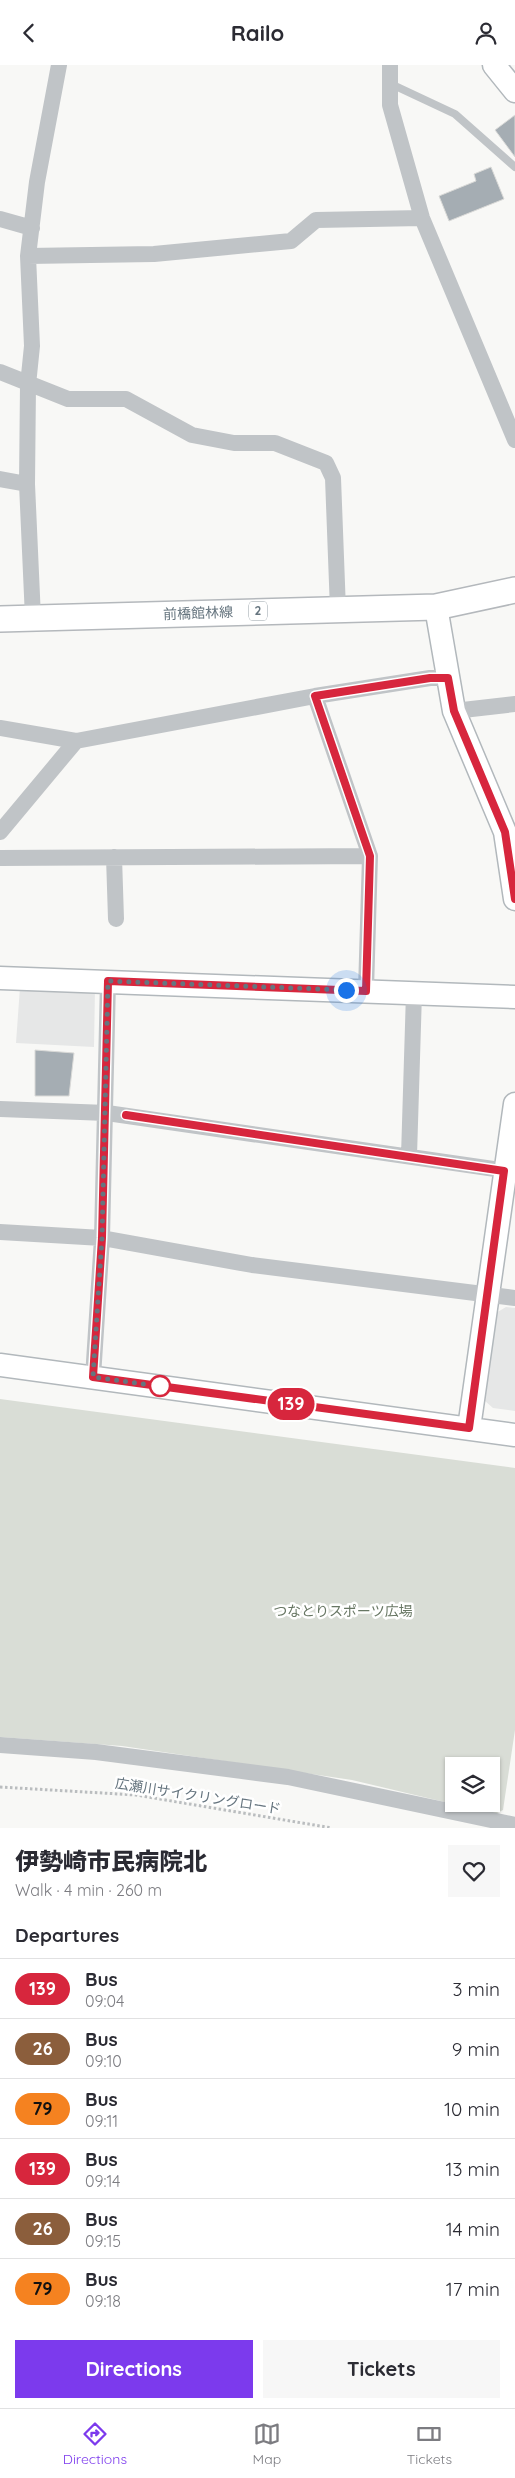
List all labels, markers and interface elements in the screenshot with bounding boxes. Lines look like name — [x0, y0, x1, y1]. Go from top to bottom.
icon: back — [15, 19, 43, 47]
text: Railo — [231, 19, 284, 47]
icon: person — [472, 19, 500, 47]
road number: 2 — [249, 601, 267, 621]
street label: 前橋館林線 — [163, 603, 233, 623]
your location — [334, 978, 359, 1003]
unlabelled marker — [149, 1375, 171, 1397]
line badge: 139 — [262, 1388, 320, 1420]
text: 139 — [278, 1392, 304, 1415]
park label: つなとりスポーツ広場 — [273, 1602, 413, 1620]
map controls — [445, 1757, 500, 1812]
button: layers — [445, 1757, 500, 1812]
street label: 広瀬川サイクリングロード — [114, 1774, 282, 1818]
button: heart — [448, 1845, 500, 1897]
text: 伊勢崎市民病院北 — [15, 1846, 207, 1876]
text: Walk · 4 min · 260 m — [15, 1880, 162, 1900]
text: Departures — [15, 1923, 119, 1947]
text: Bus — [85, 1967, 118, 1991]
text: 139 — [29, 1977, 56, 2000]
text: 3 min — [452, 1977, 500, 2001]
text: 09:04 — [85, 1991, 124, 2011]
text: Bus — [85, 2027, 118, 2051]
text: 26 — [32, 2037, 53, 2060]
text: 9 min — [452, 2037, 500, 2061]
text: 09:10 — [85, 2051, 122, 2071]
text: Bus — [85, 2087, 118, 2111]
text: 79 — [32, 2097, 53, 2120]
text: 10 min — [444, 2097, 500, 2121]
text: 09:11 — [85, 2111, 118, 2131]
text: Bus — [85, 2147, 118, 2171]
text: 139 — [29, 2157, 56, 2180]
text: 13 min — [445, 2157, 500, 2181]
text: 09:14 — [85, 2171, 121, 2191]
text: Bus — [85, 2207, 118, 2231]
text: 26 — [32, 2217, 53, 2240]
text: 14 min — [446, 2217, 500, 2241]
text: 09:15 — [85, 2231, 121, 2251]
text: Bus — [85, 2267, 118, 2291]
text: 79 — [32, 2277, 53, 2300]
text: 17 min — [446, 2277, 500, 2301]
text: 09:18 — [85, 2291, 121, 2311]
button: Directions — [15, 2340, 253, 2398]
button: Tickets — [263, 2340, 500, 2398]
tab: Directions — [63, 2420, 127, 2468]
tab: Map — [253, 2420, 281, 2468]
tab: Tickets — [407, 2420, 452, 2468]

